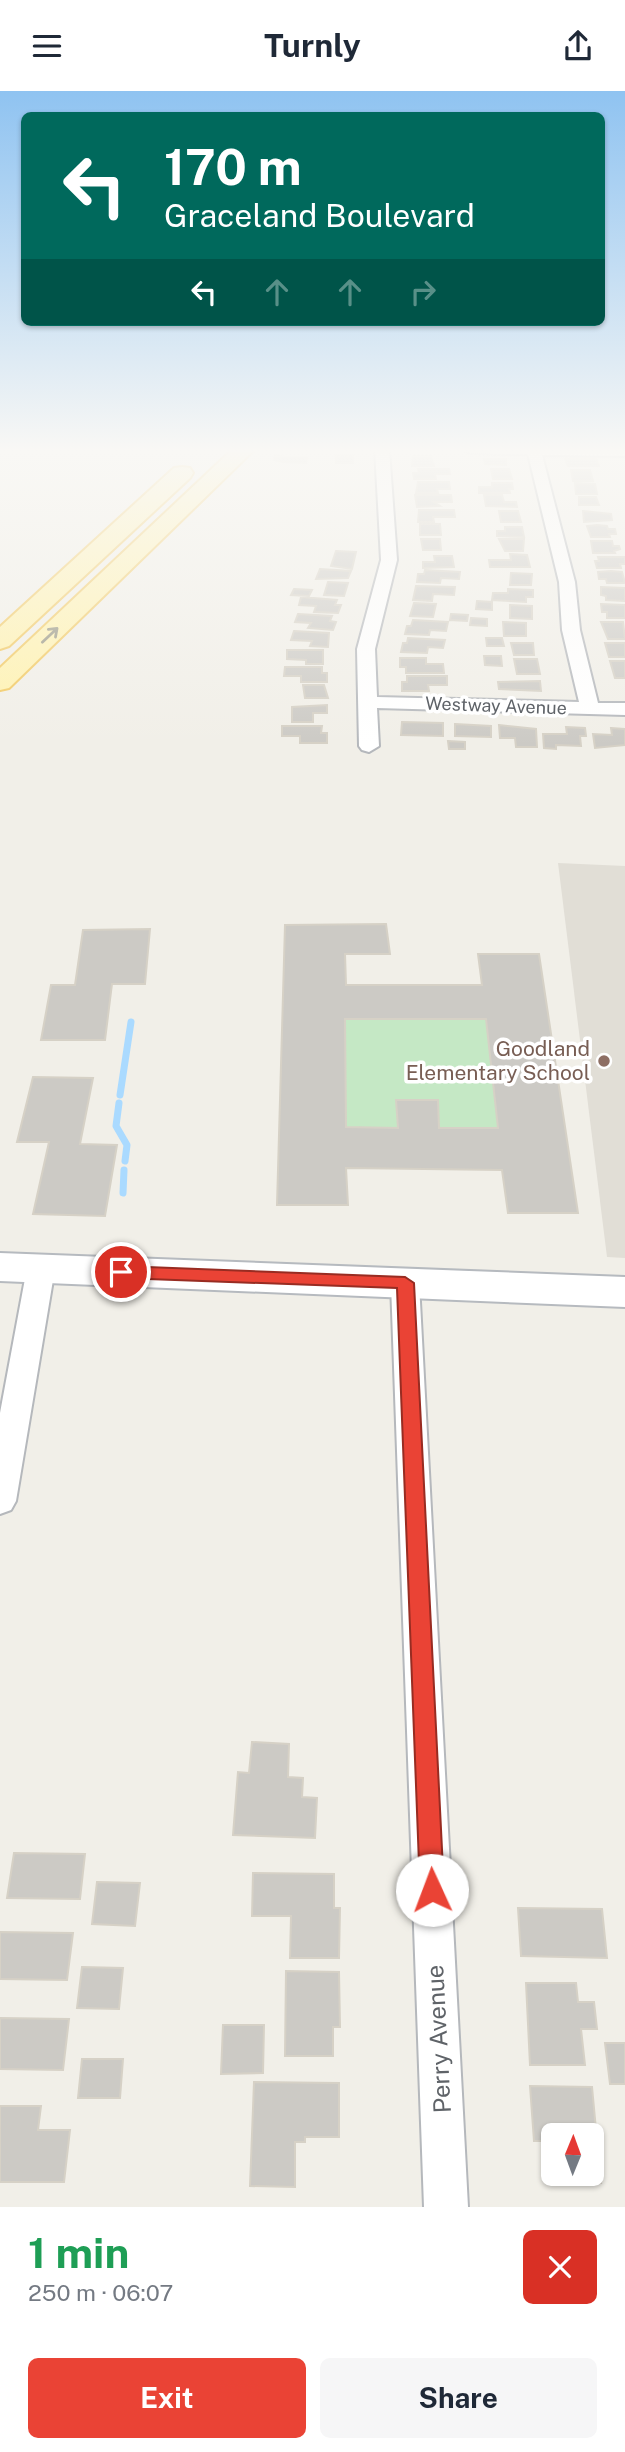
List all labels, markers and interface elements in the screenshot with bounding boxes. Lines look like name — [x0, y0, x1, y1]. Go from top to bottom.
icon: menu — [28, 27, 66, 65]
text: Turnly — [264, 27, 361, 64]
icon: share — [559, 27, 597, 65]
text: 170 m — [164, 138, 302, 196]
icon: left — [49, 140, 140, 231]
text: Graceland Boulevard — [164, 197, 475, 234]
icon: left — [185, 273, 223, 311]
icon: ahead — [258, 273, 296, 311]
icon: ahead — [331, 273, 369, 311]
icon: right — [404, 273, 442, 311]
one-way arrow — [41, 627, 58, 644]
street label: Westway Avenue — [425, 693, 567, 718]
place label: Goodland Elementary School — [406, 1036, 590, 1085]
marker: Goodland Elementary School — [596, 1053, 612, 1069]
pin — [91, 1242, 151, 1302]
icon: arrive — [102, 1253, 140, 1291]
position arrow — [395, 1853, 469, 1927]
street label: Perry Avenue — [420, 1964, 456, 2114]
north arrow — [541, 2123, 604, 2186]
map controls — [541, 2123, 604, 2186]
text: 1 min — [28, 2228, 129, 2277]
button: close — [523, 2230, 597, 2304]
text: 250 m · 06:07 — [28, 2279, 173, 2306]
button: Exit — [28, 2358, 306, 2438]
button: Share — [320, 2358, 597, 2438]

